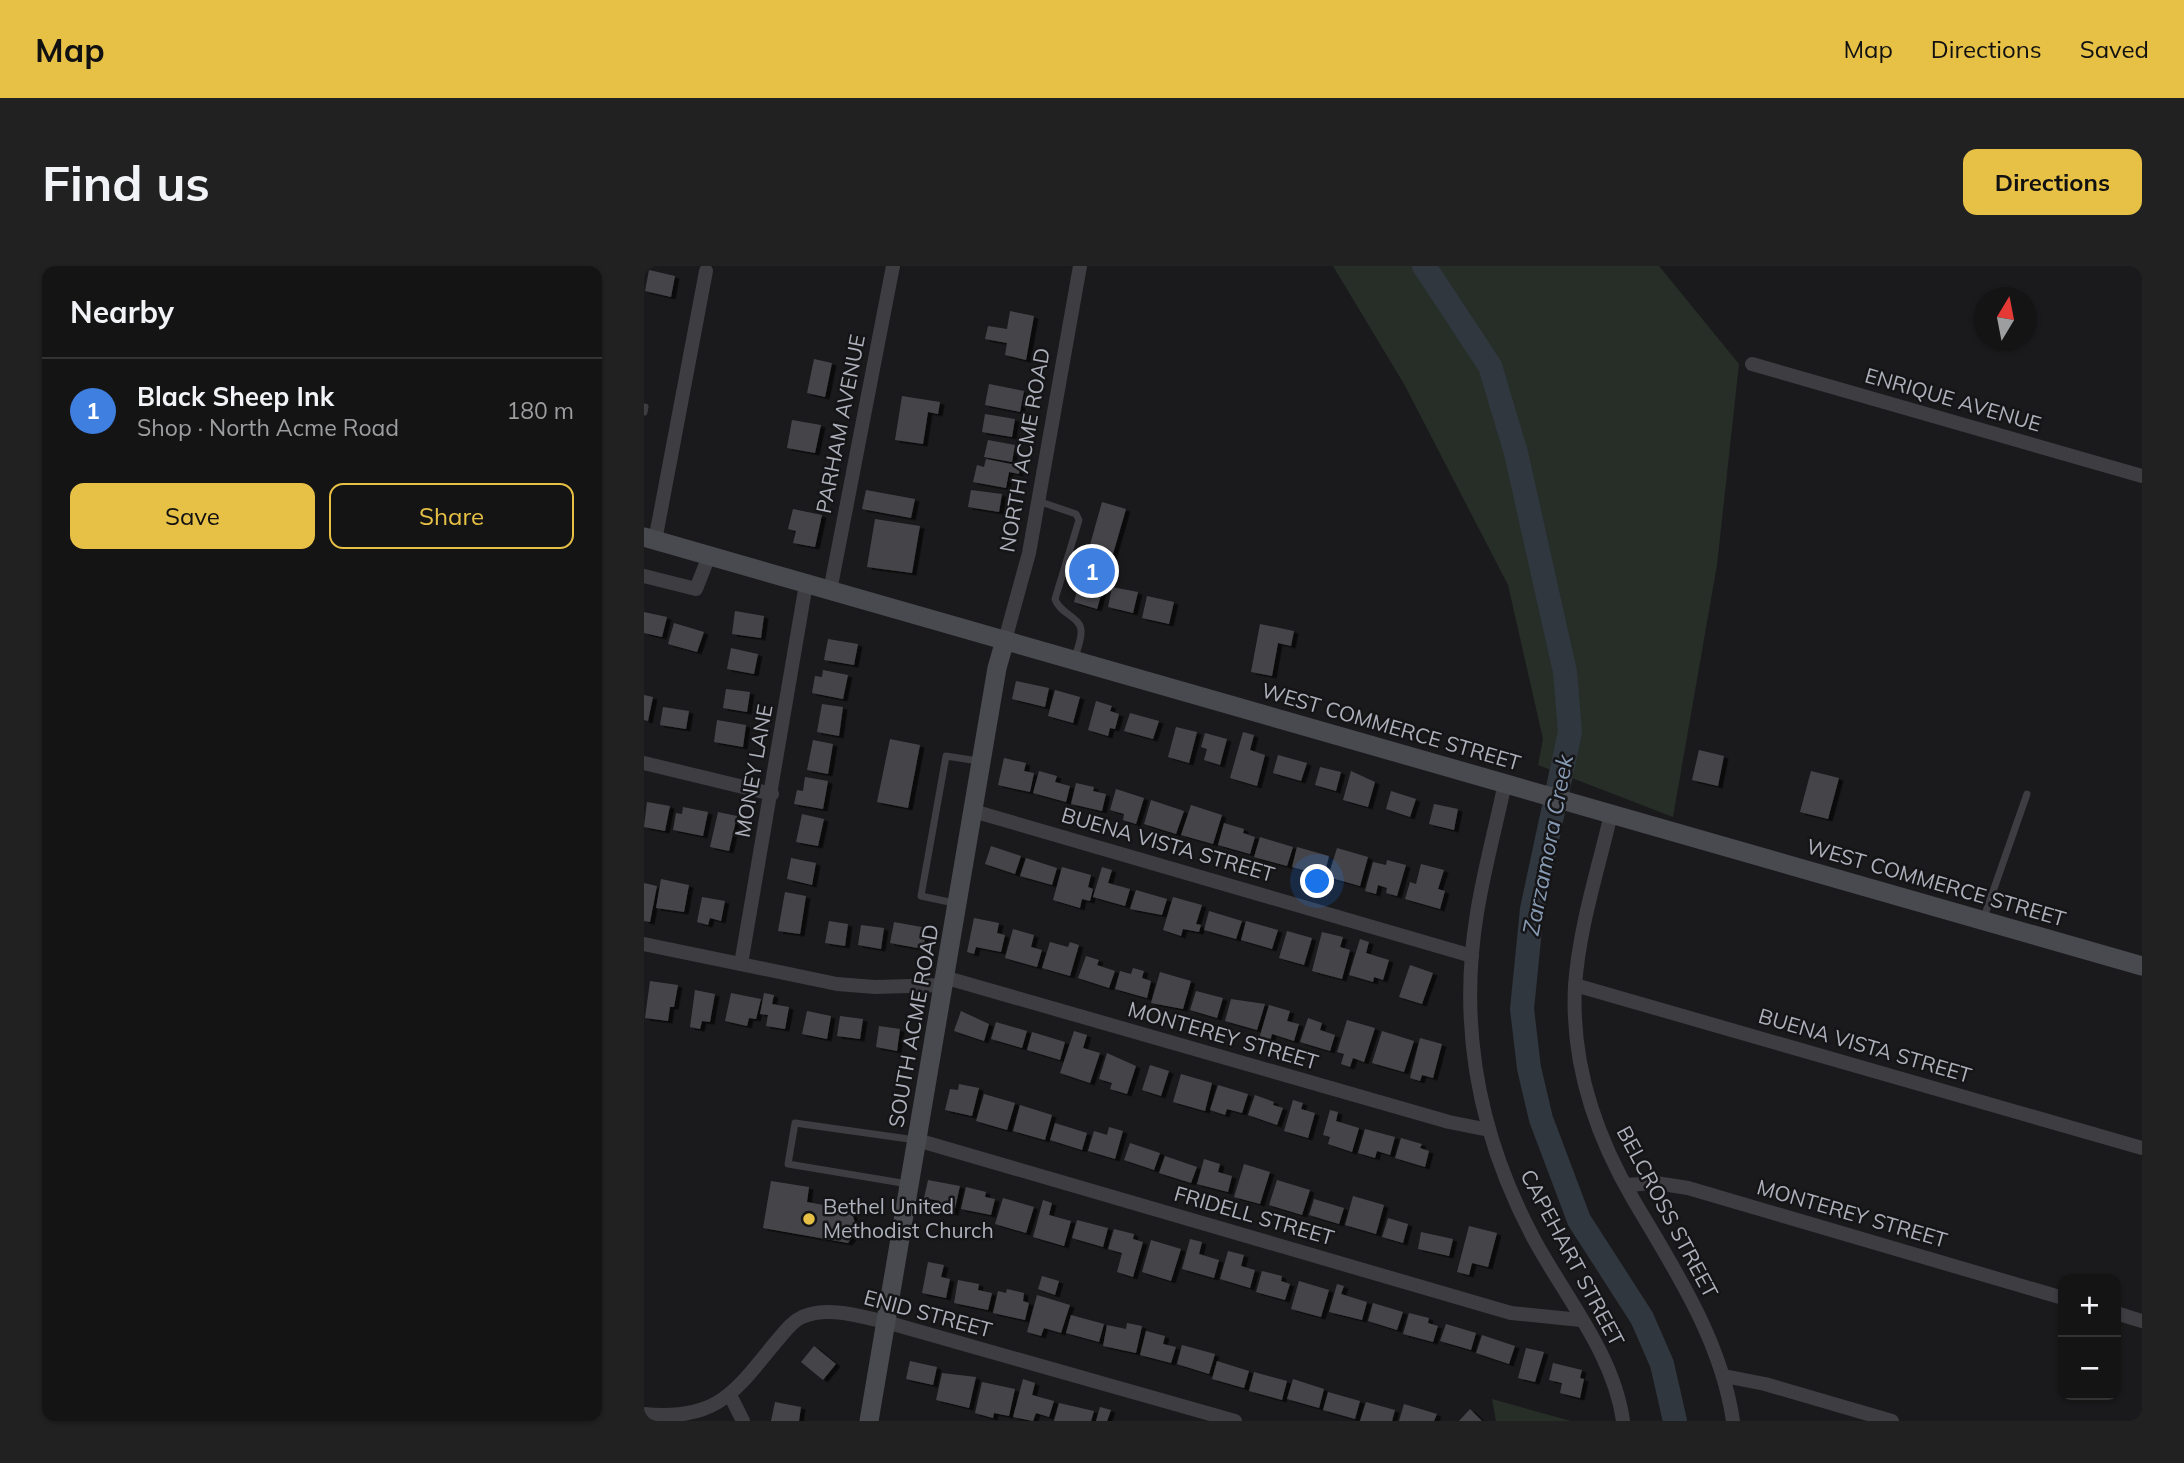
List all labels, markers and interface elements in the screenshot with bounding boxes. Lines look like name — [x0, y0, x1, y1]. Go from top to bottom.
text: Map — [35, 29, 105, 70]
text: Map — [1843, 34, 1893, 64]
text: Directions — [1931, 34, 2042, 64]
text: Saved — [2080, 34, 2149, 64]
button: Directions — [1963, 149, 2142, 215]
text: Find us — [42, 152, 210, 213]
north arrow — [1974, 287, 2037, 350]
text: Nearby — [70, 293, 174, 331]
street label: PARHAM AVENUE — [810, 332, 870, 516]
street label: NORTH ACME ROAD — [993, 346, 1055, 554]
street label: ENRIQUE AVENUE — [1862, 361, 2044, 437]
text: Black Sheep Ink — [137, 380, 334, 413]
text: 1 — [86, 396, 100, 425]
text: 180 m — [506, 396, 574, 425]
text: Shop · North Acme Road — [137, 413, 399, 442]
button: Save — [70, 483, 315, 549]
button: Share — [329, 483, 574, 549]
pin: 1 — [1069, 545, 1115, 597]
street label: WEST COMMERCE STREET — [1259, 677, 1524, 776]
street label: MONEY LANE — [729, 702, 778, 839]
water label: Zarzamora Creek — [1516, 751, 1579, 938]
street label: BUENA VISTA STREET — [1059, 801, 1278, 887]
street label: WEST COMMERCE STREET — [1804, 833, 2069, 932]
your location — [1300, 864, 1334, 898]
street label: SOUTH ACME ROAD — [882, 922, 944, 1129]
street label: MONTEREY STREET — [1125, 995, 1322, 1075]
street label: BUENA VISTA STREET — [1756, 1002, 1975, 1088]
street label: BELCROSS STREET — [1612, 1121, 1724, 1302]
street label: CAPEHART STREET — [1515, 1165, 1631, 1351]
street label: MONTEREY STREET — [1754, 1173, 1951, 1253]
street label: FRIDELL STREET — [1171, 1180, 1338, 1250]
place label: Bethel United Methodist Church — [823, 1193, 994, 1243]
marker: Bethel United Methodist Church — [801, 1211, 817, 1227]
map controls — [2058, 1274, 2121, 1400]
button: + — [2058, 1274, 2121, 1337]
street label: ENID STREET — [861, 1283, 996, 1343]
button: − — [2058, 1337, 2121, 1400]

